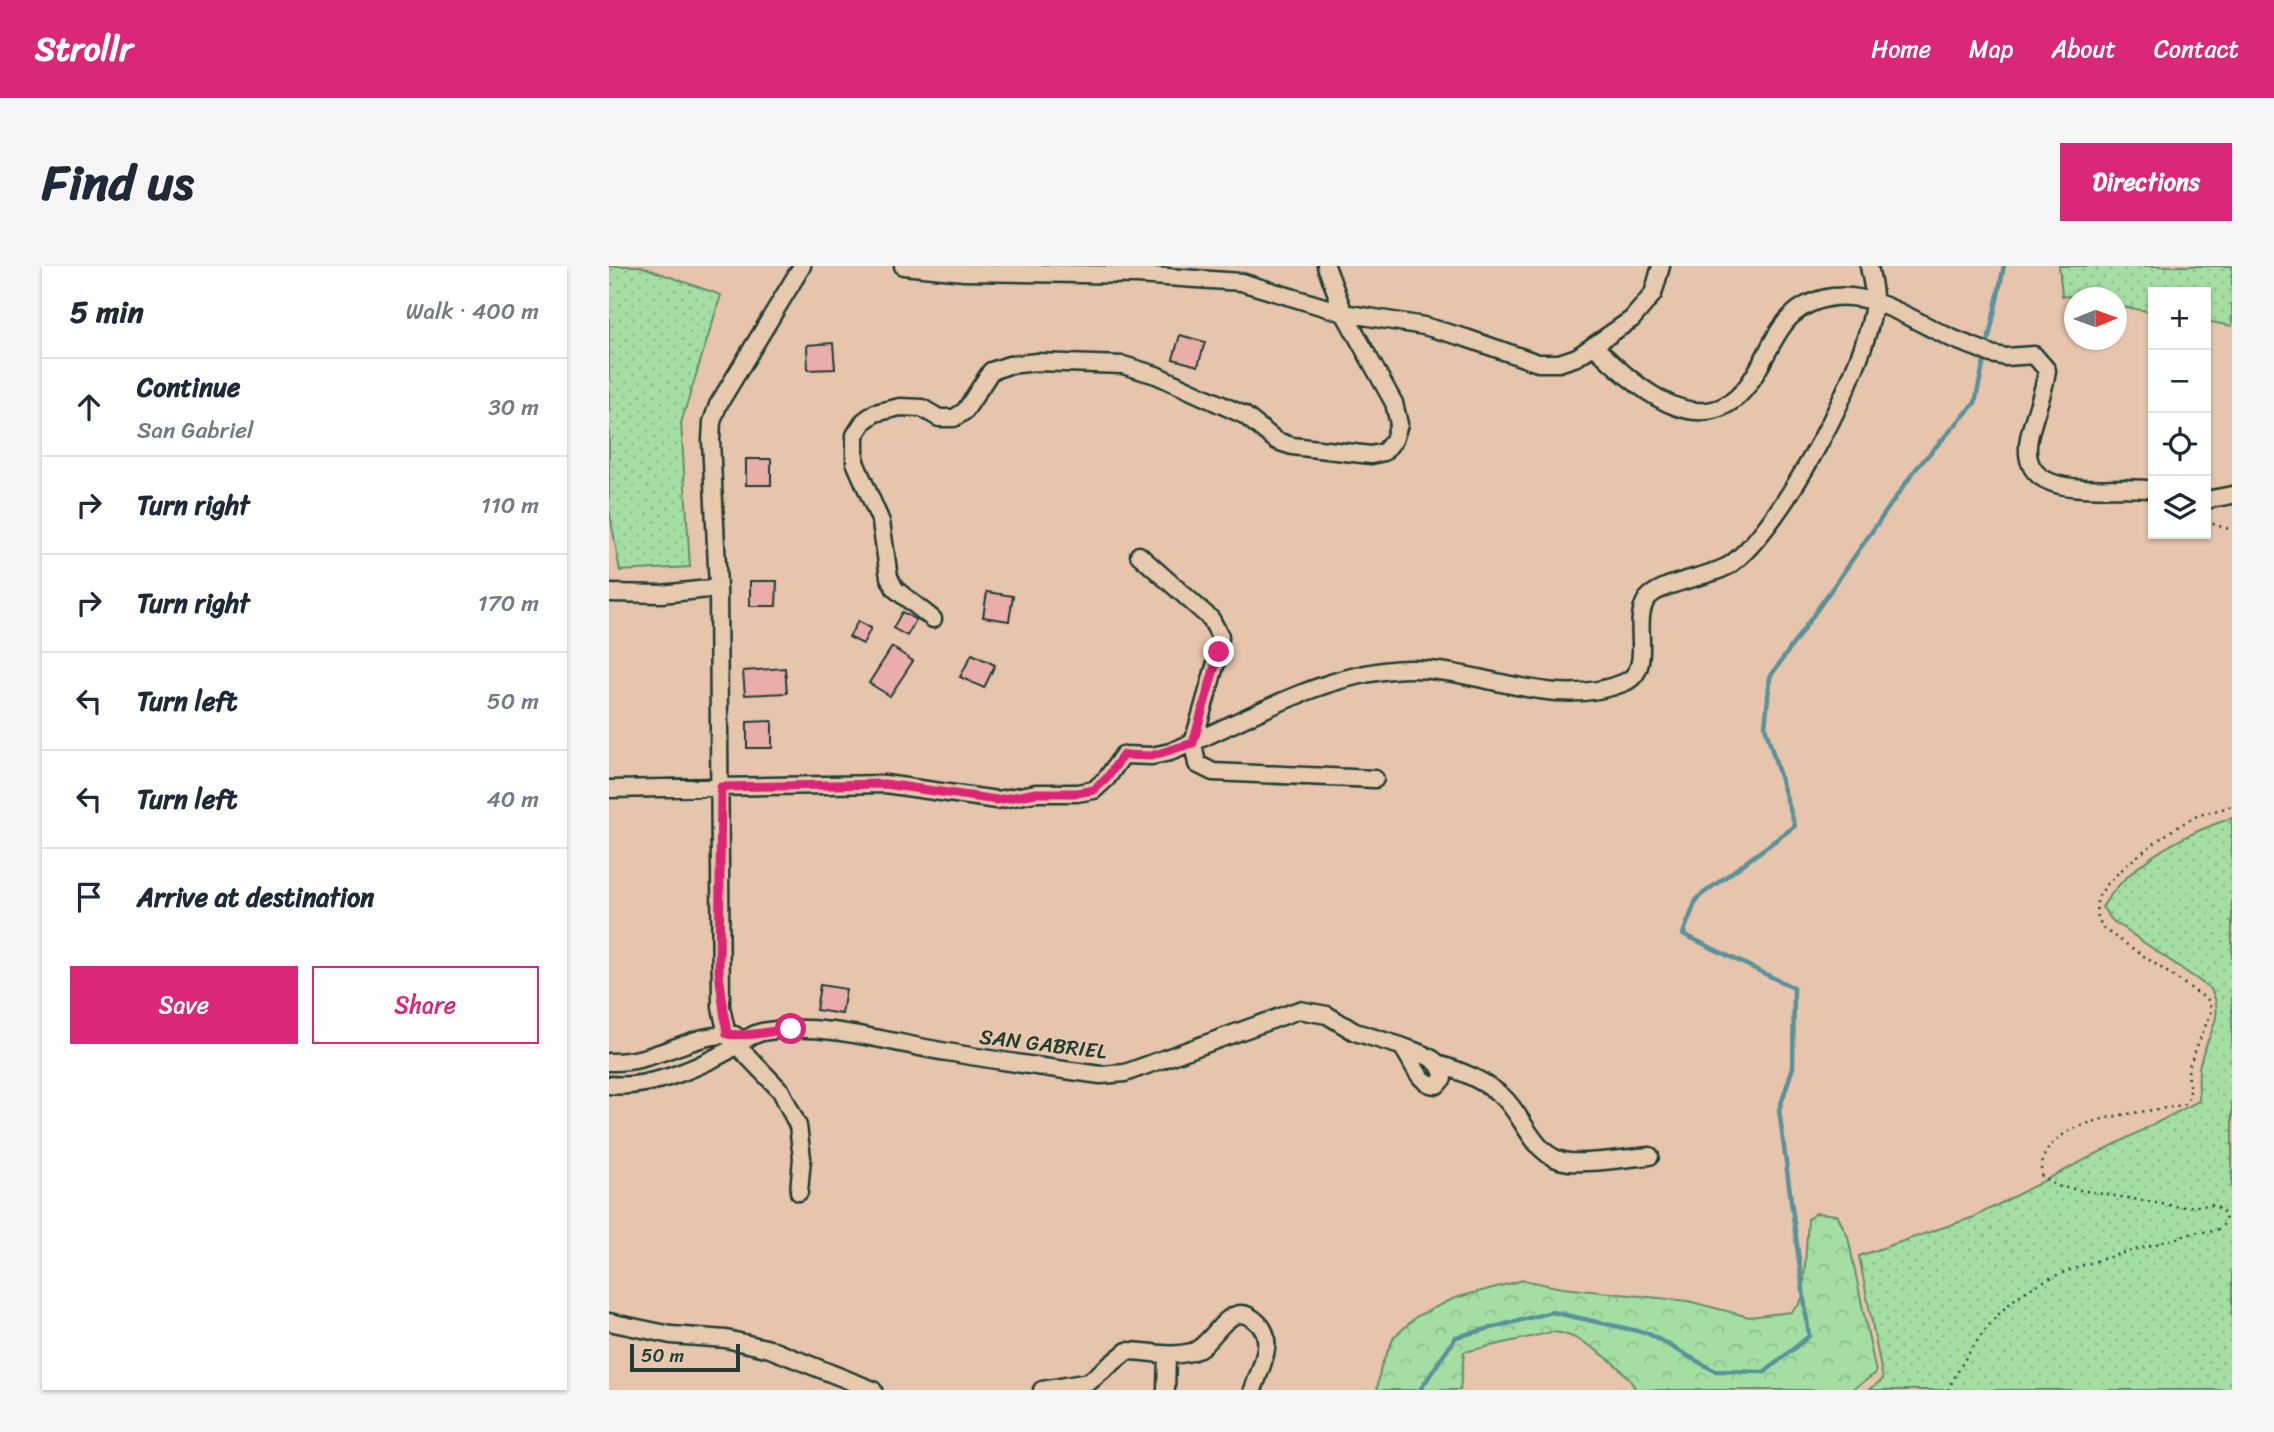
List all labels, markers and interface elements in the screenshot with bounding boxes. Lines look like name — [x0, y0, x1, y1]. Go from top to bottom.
text: Strollr — [35, 20, 133, 78]
text: Home — [1871, 28, 1931, 70]
text: Map — [1969, 28, 2013, 70]
text: About — [2051, 28, 2116, 70]
text: Contact — [2154, 28, 2239, 70]
text: Find us — [42, 139, 194, 226]
button: Directions — [2060, 143, 2232, 221]
text: 5 min — [70, 285, 144, 339]
north arrow — [2064, 287, 2127, 350]
map controls — [2148, 287, 2211, 539]
button: + — [2148, 287, 2211, 350]
text: Walk · 400 m — [406, 291, 539, 332]
button: − — [2148, 350, 2211, 413]
text: Continue — [137, 364, 240, 410]
text: 30 m — [488, 387, 539, 428]
icon: ahead — [70, 388, 108, 426]
text: San Gabriel — [137, 410, 254, 451]
button: locate — [2148, 413, 2211, 476]
button: layers — [2148, 476, 2211, 539]
text: Turn right — [137, 482, 250, 528]
text: 110 m — [481, 485, 539, 526]
icon: right — [70, 486, 108, 524]
text: Turn right — [137, 580, 250, 626]
text: 170 m — [478, 583, 539, 624]
icon: right — [70, 584, 108, 622]
route end — [1203, 636, 1234, 667]
text: Turn left — [137, 678, 237, 724]
text: 50 m — [487, 681, 539, 722]
icon: left — [70, 682, 108, 720]
text: Turn left — [137, 776, 237, 822]
text: 40 m — [486, 779, 539, 820]
icon: left — [70, 780, 108, 818]
text: Arrive at destination — [137, 874, 374, 920]
icon: arrive — [70, 878, 108, 916]
button: Save — [70, 966, 298, 1044]
button: Share — [312, 966, 539, 1044]
route start — [775, 1013, 806, 1044]
street label: SAN GABRIEL — [977, 1017, 1109, 1071]
text: 50 m — [641, 1339, 684, 1372]
scale bar — [630, 1341, 740, 1373]

